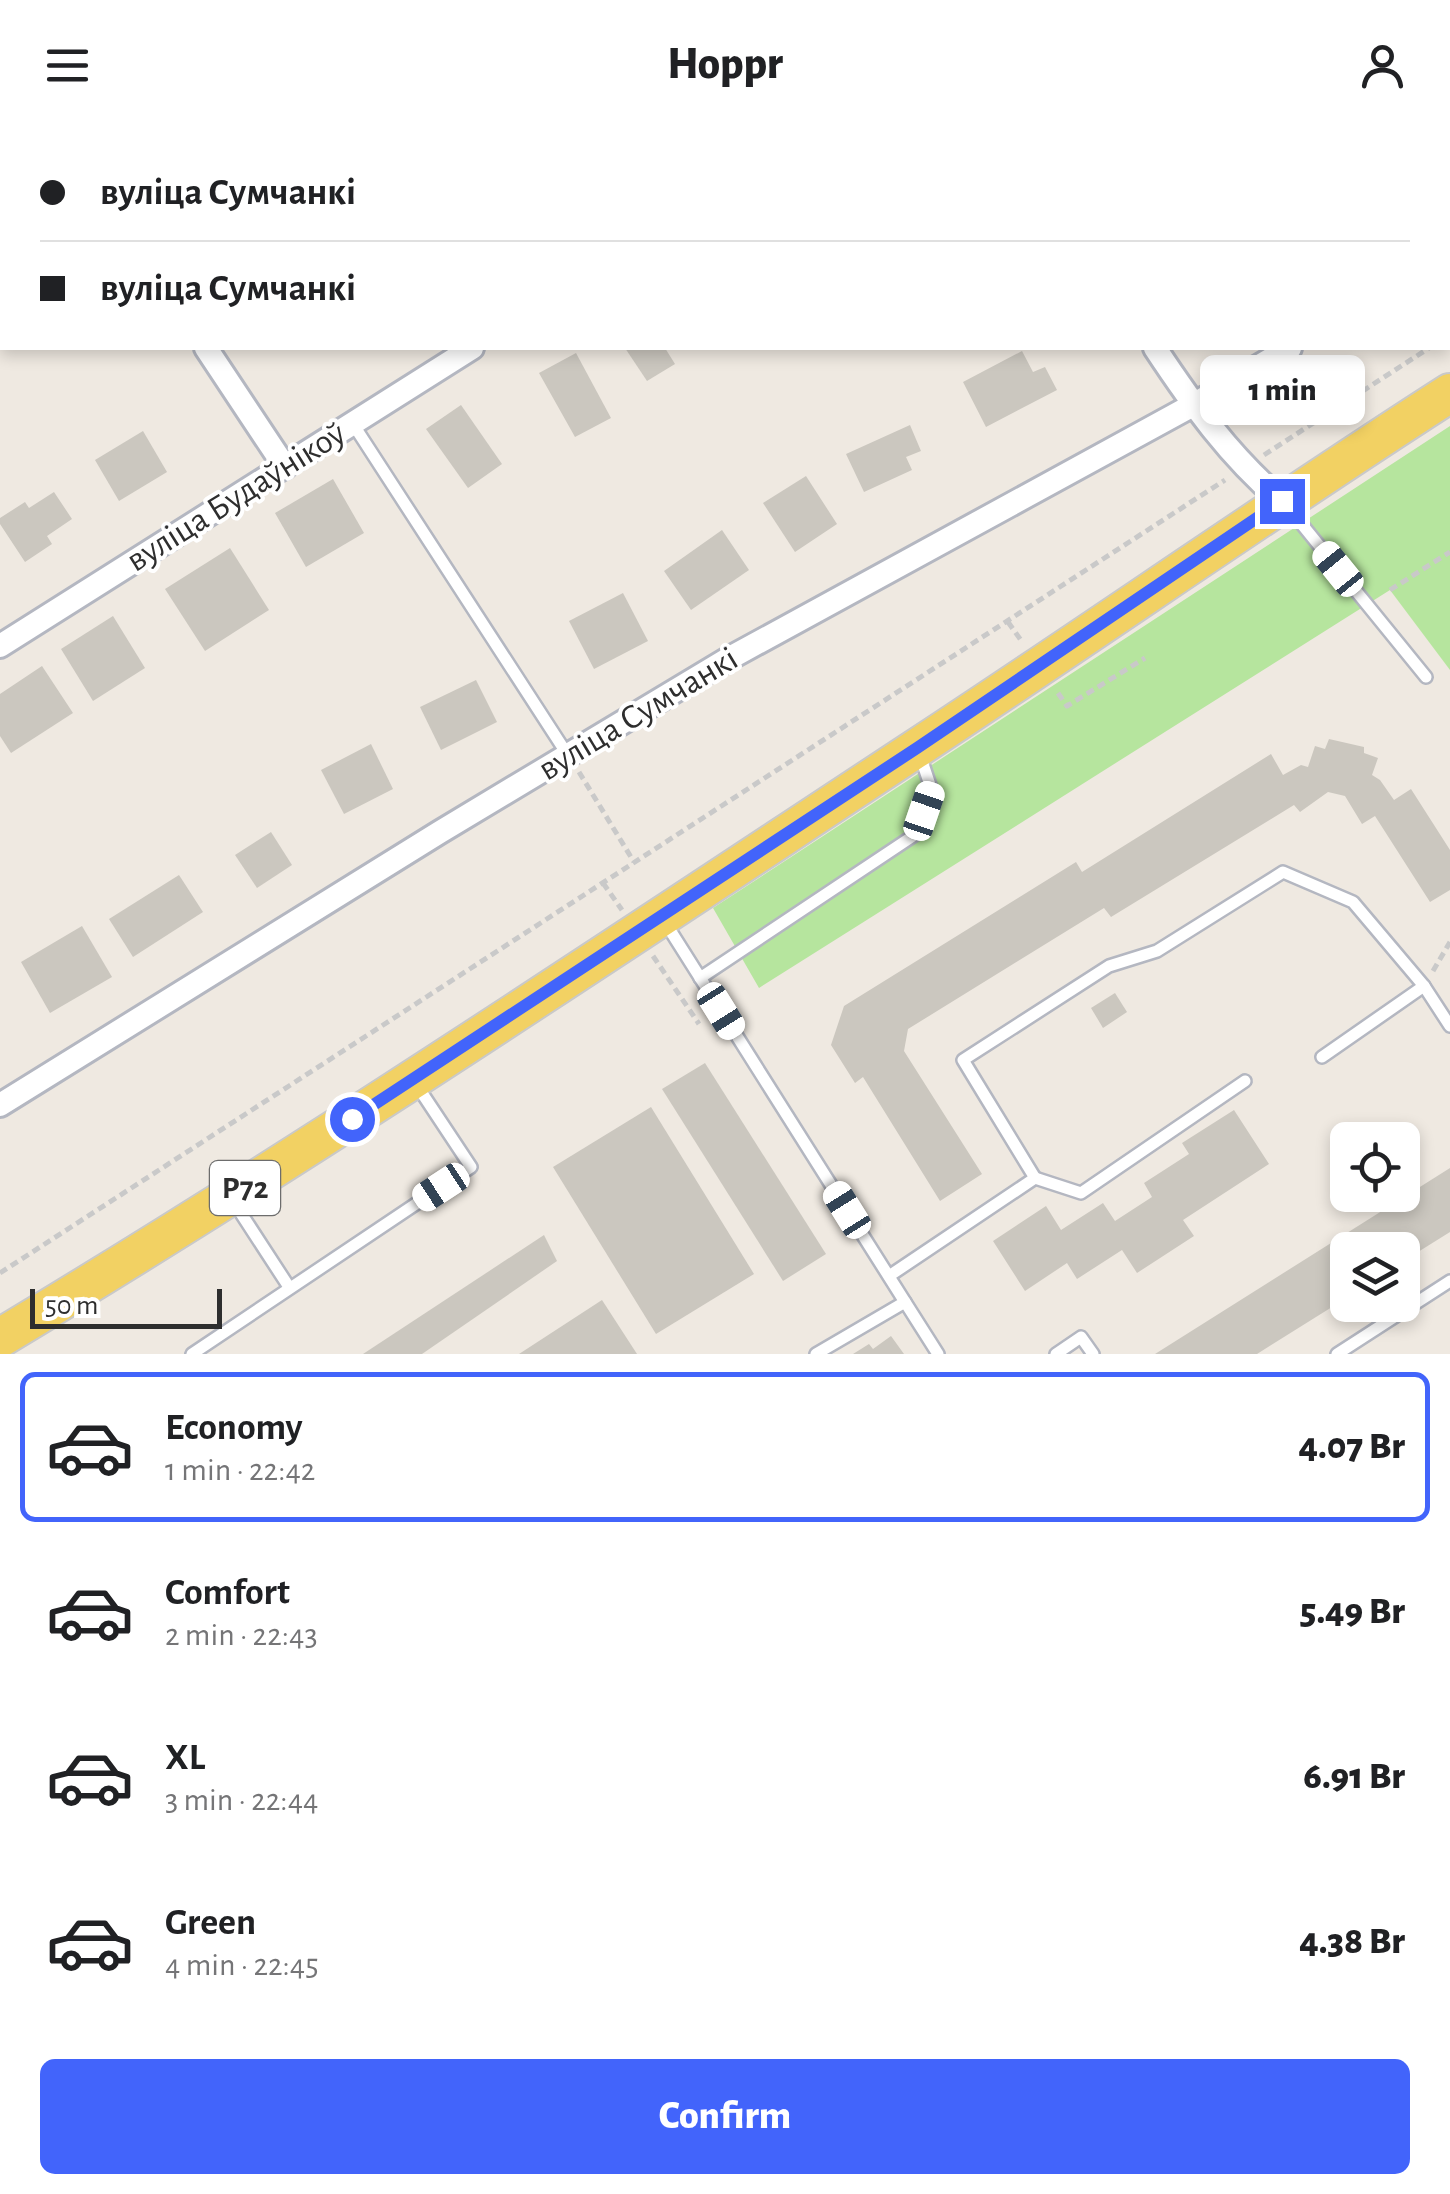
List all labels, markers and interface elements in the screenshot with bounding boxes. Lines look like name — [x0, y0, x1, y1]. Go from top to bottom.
icon: menu — [40, 38, 95, 93]
icon: person — [1355, 38, 1410, 93]
text: Hoppr — [667, 42, 783, 87]
text: вуліца Сумчанкі — [100, 174, 356, 212]
text: вуліца Сумчанкі — [100, 270, 356, 308]
callout: 1 min — [1200, 356, 1364, 426]
text: 1 min — [1248, 374, 1317, 406]
street label: вуліца Будаўнікоў — [120, 416, 352, 578]
route end — [1260, 479, 1305, 524]
car — [1307, 536, 1369, 602]
street label: вуліца Сумчанкі — [532, 641, 744, 787]
car — [900, 778, 948, 844]
car — [692, 978, 750, 1044]
route start — [330, 1097, 375, 1142]
map controls — [1330, 1122, 1420, 1322]
button: locate — [1330, 1122, 1420, 1212]
car — [408, 1158, 474, 1216]
road number: Р72 — [210, 1161, 280, 1215]
car — [818, 1177, 876, 1243]
button: layers — [1330, 1232, 1420, 1322]
scale bar — [30, 1284, 222, 1328]
text: 50 m — [45, 1292, 99, 1320]
icon: car — [45, 1402, 135, 1492]
text: Economy — [165, 1409, 303, 1447]
text: 4.07 Br — [1299, 1428, 1405, 1466]
text: 1 min · 22:42 — [165, 1454, 315, 1486]
icon: car — [45, 1567, 135, 1657]
text: Comfort — [165, 1574, 290, 1612]
text: 5.49 Br — [1300, 1593, 1405, 1631]
text: 2 min · 22:43 — [165, 1619, 318, 1651]
icon: car — [45, 1732, 135, 1822]
text: XL — [165, 1739, 205, 1777]
text: 6.91 Br — [1303, 1758, 1405, 1796]
text: 3 min · 22:44 — [165, 1784, 318, 1816]
icon: car — [45, 1897, 135, 1987]
text: Green — [165, 1904, 256, 1942]
text: 4.38 Br — [1299, 1923, 1405, 1961]
text: 4 min · 22:45 — [165, 1949, 319, 1981]
button: Confirm — [40, 2059, 1410, 2174]

